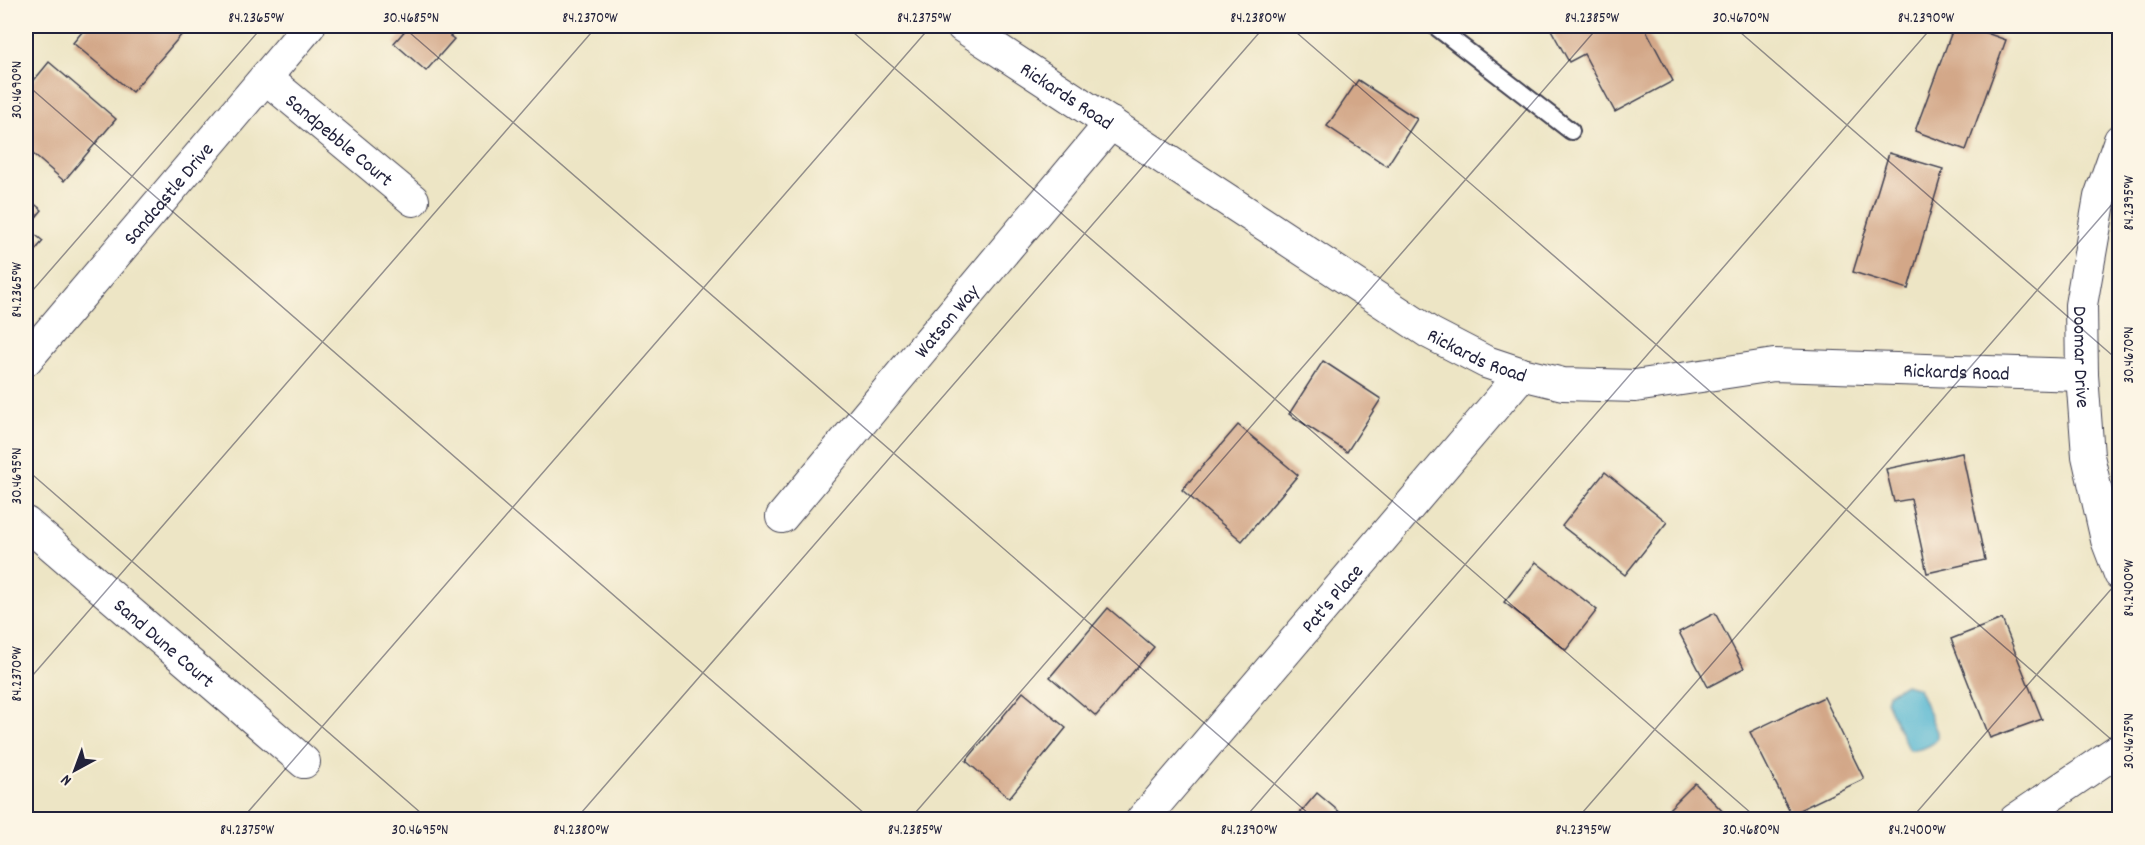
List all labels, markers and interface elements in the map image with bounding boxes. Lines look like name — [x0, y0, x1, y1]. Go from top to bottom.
text: 84.2365°W — [228, 8, 284, 30]
text: 30.4685°N — [383, 8, 439, 30]
text: 84.2370°W — [562, 8, 618, 30]
text: 84.2375°W — [897, 8, 951, 30]
text: 84.2380°W — [1230, 8, 1286, 30]
text: 84.2385°W — [1565, 8, 1620, 30]
text: 30.4670°N — [1712, 8, 1770, 30]
text: 84.2390°W — [1898, 8, 1955, 30]
street label: Rickards Road — [1014, 57, 1118, 138]
text: 30.4690°N — [7, 61, 29, 119]
street label: Sandpebble Court — [278, 88, 398, 195]
street label: Sandcastle Drive — [118, 137, 222, 252]
text: 84.2395°W — [2119, 175, 2141, 231]
text: 84.2365°W — [7, 262, 29, 318]
street label: Watson Way — [909, 279, 988, 365]
street label: Doomar Drive — [2064, 306, 2095, 409]
street label: Rickards Road — [1421, 323, 1530, 392]
text: 30.4670°N — [2119, 326, 2141, 384]
street label: Rickards Road — [1903, 358, 2010, 390]
text: 30.4695°N — [7, 448, 29, 504]
street label: Pat's Place — [1296, 559, 1371, 640]
text: 84.2400°W — [2119, 559, 2141, 617]
street label: Sand Dune Court — [106, 593, 219, 696]
text: 84.2370°W — [7, 646, 29, 702]
text: 30.4675°N — [2119, 713, 2141, 769]
north arrow — [45, 740, 105, 800]
text: N — [56, 768, 77, 791]
text: 84.2375°W — [220, 820, 274, 842]
text: 30.4695°N — [392, 820, 448, 842]
text: 84.2380°W — [553, 820, 609, 842]
text: 84.2385°W — [888, 820, 943, 842]
text: 84.2390°W — [1221, 820, 1278, 842]
text: 84.2395°W — [1555, 820, 1611, 842]
text: 30.4680°N — [1722, 820, 1780, 842]
text: 84.2400°W — [1888, 820, 1946, 842]

